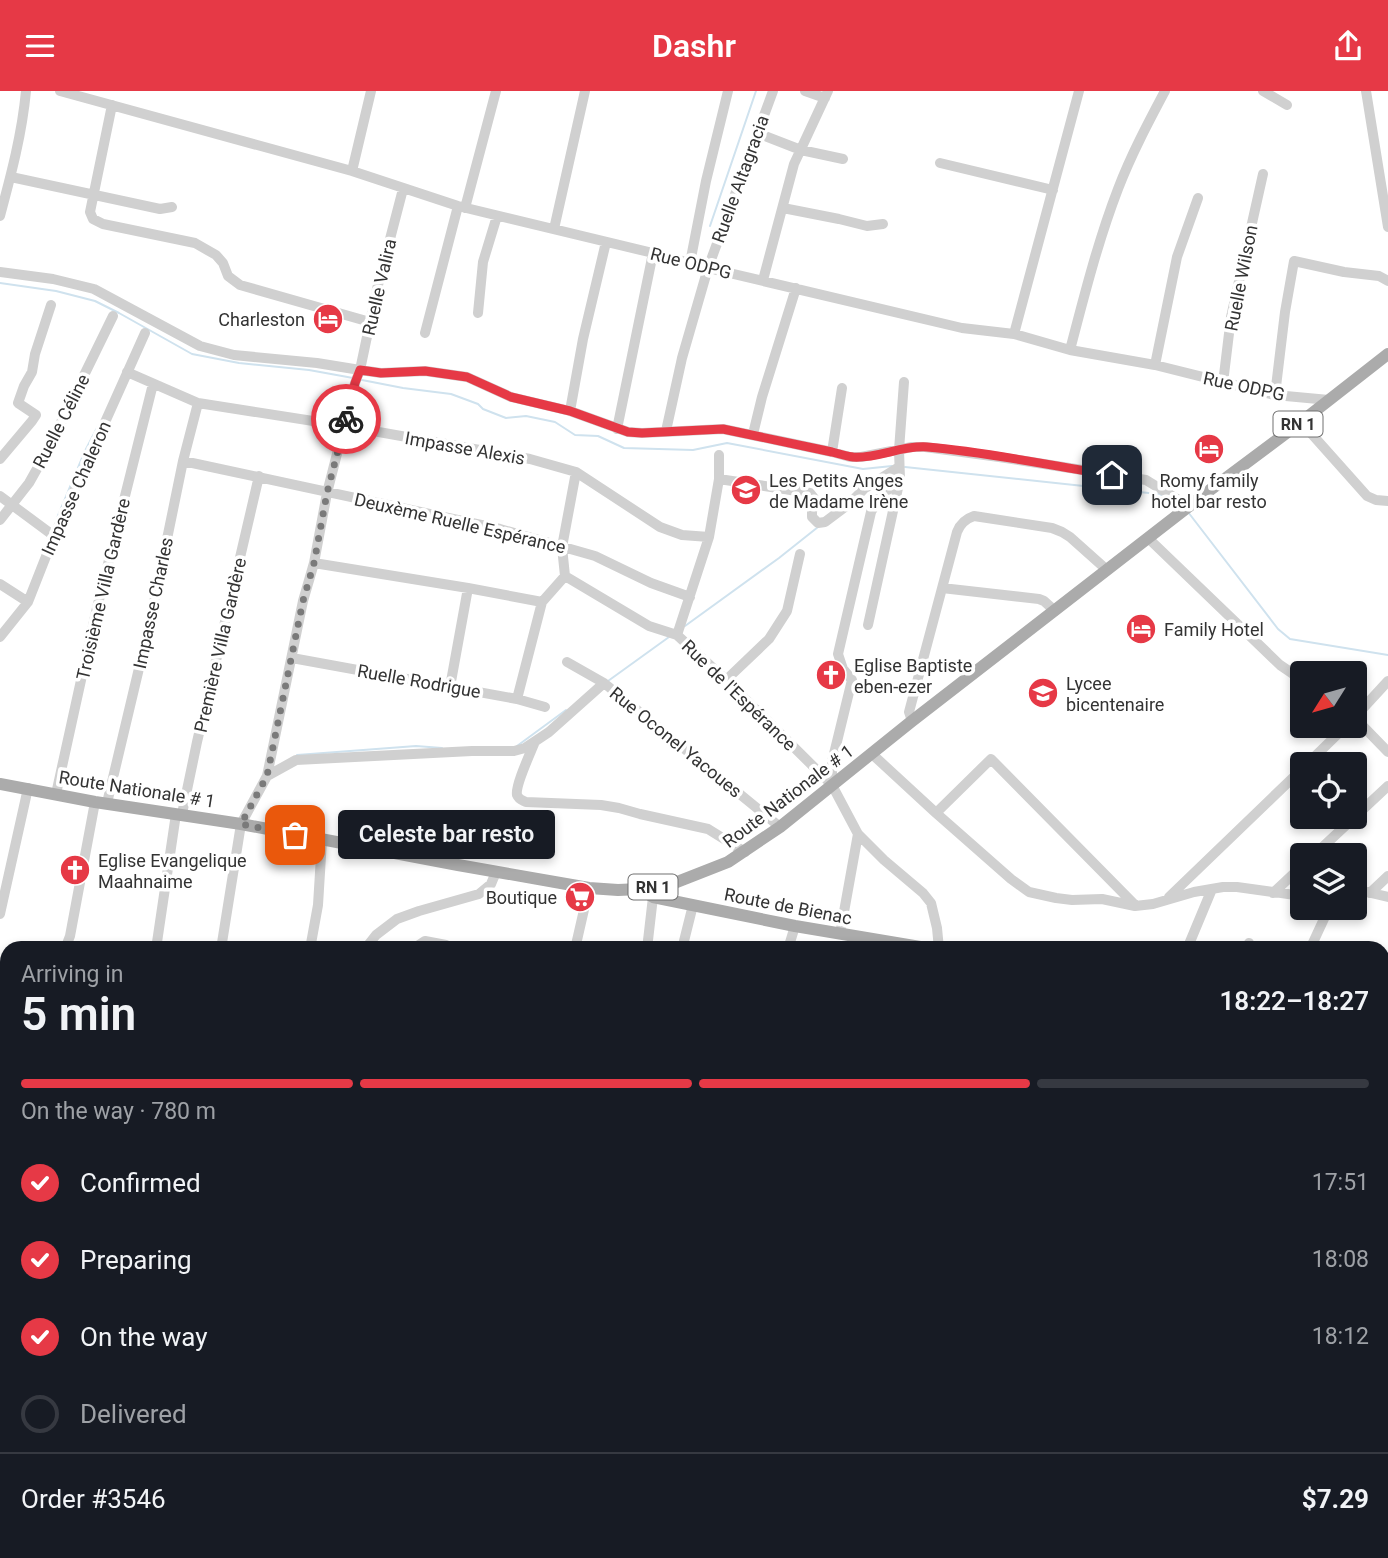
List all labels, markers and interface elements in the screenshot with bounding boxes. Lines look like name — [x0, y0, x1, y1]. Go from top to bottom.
icon: menu — [21, 27, 59, 65]
text: Dashr — [652, 27, 736, 65]
icon: share — [1329, 27, 1367, 65]
street label: Ruelle Altagracia — [707, 112, 773, 246]
street label: Ruelle Wilson — [1220, 223, 1262, 333]
street label: Ruelle Valira — [358, 237, 400, 337]
street label: Rue ODPG — [648, 243, 734, 283]
hotel icon: Charleston — [311, 302, 345, 336]
place label: Charleston — [218, 309, 305, 330]
street label: Rue ODPG — [1201, 367, 1287, 405]
street label: Ruelle Céline — [28, 370, 94, 472]
courier — [311, 384, 381, 454]
icon: bike — [327, 400, 365, 438]
road number: RN 1 — [1274, 411, 1322, 437]
street label: Impasse Chaleron — [37, 418, 115, 558]
street label: Impasse Alexis — [403, 427, 527, 469]
hotel icon: Romy family hotel bar resto — [1192, 432, 1226, 466]
pin — [1082, 445, 1142, 505]
icon: home — [1093, 456, 1131, 494]
place label: Les Petits Anges de Madame Irène — [769, 470, 908, 512]
place label: Romy family hotel bar resto — [1151, 470, 1267, 512]
school or university icon: Les Petits Anges de Madame Irène — [729, 473, 763, 507]
street label: Deuxème Ruelle Espérance — [352, 488, 568, 558]
street label: Troisième Villa Gardère — [72, 496, 134, 682]
street label: Impasse Charles — [129, 535, 177, 671]
street label: Première Villa Gardère — [190, 556, 250, 734]
hotel icon: Family Hotel — [1124, 612, 1158, 646]
place label: Family Hotel — [1164, 619, 1264, 640]
street label: Rue de l'Espérance — [678, 635, 800, 755]
place label: Eglise Baptiste eben-ezer — [854, 655, 972, 697]
church icon: Eglise Baptiste eben-ezer — [814, 658, 848, 692]
street label: Ruelle Rodrigue — [356, 660, 482, 702]
north arrow — [1290, 661, 1367, 739]
map controls — [1290, 661, 1367, 920]
place label: Lycee bicentenaire — [1066, 673, 1164, 715]
school or university icon: Lycee bicentenaire — [1026, 676, 1060, 710]
street label: Rue Oconel Yacoues — [606, 682, 746, 802]
street label: Route Nationale # 1 — [719, 740, 857, 852]
button: locate — [1290, 752, 1367, 829]
street label: Route Nationale # 1 — [57, 766, 217, 812]
pin — [265, 805, 325, 865]
callout: Celeste bar resto — [337, 811, 554, 859]
icon: bag — [276, 816, 314, 854]
text: Celeste bar resto — [359, 821, 534, 848]
button: layers — [1290, 843, 1367, 920]
place label: Eglise Evangelique Maahnaime — [98, 850, 247, 892]
church icon: Eglise Evangelique Maahnaime — [58, 853, 92, 887]
road number: RN 1 — [628, 874, 678, 899]
supermarket icon: Boutique — [563, 880, 597, 914]
street label: Route de Bienac — [722, 883, 854, 929]
place label: Boutique — [486, 887, 557, 908]
text: Arriving in — [21, 961, 124, 988]
text: 18:22–18:27 — [1219, 986, 1369, 1016]
text: 5 min — [21, 987, 136, 1041]
text: On the way · 780 m — [21, 1098, 216, 1125]
icon: check — [21, 1164, 59, 1202]
text: Confirmed — [80, 1168, 201, 1198]
text: 17:51 — [1312, 1169, 1369, 1196]
icon: check — [21, 1241, 59, 1279]
text: Preparing — [80, 1245, 192, 1275]
text: 18:08 — [1312, 1246, 1369, 1273]
icon: check — [21, 1318, 59, 1356]
text: On the way — [80, 1322, 208, 1352]
text: 18:12 — [1312, 1323, 1369, 1350]
text: Delivered — [80, 1399, 187, 1429]
text: Order #3546 — [21, 1484, 166, 1514]
text: $7.29 — [1302, 1484, 1369, 1514]

